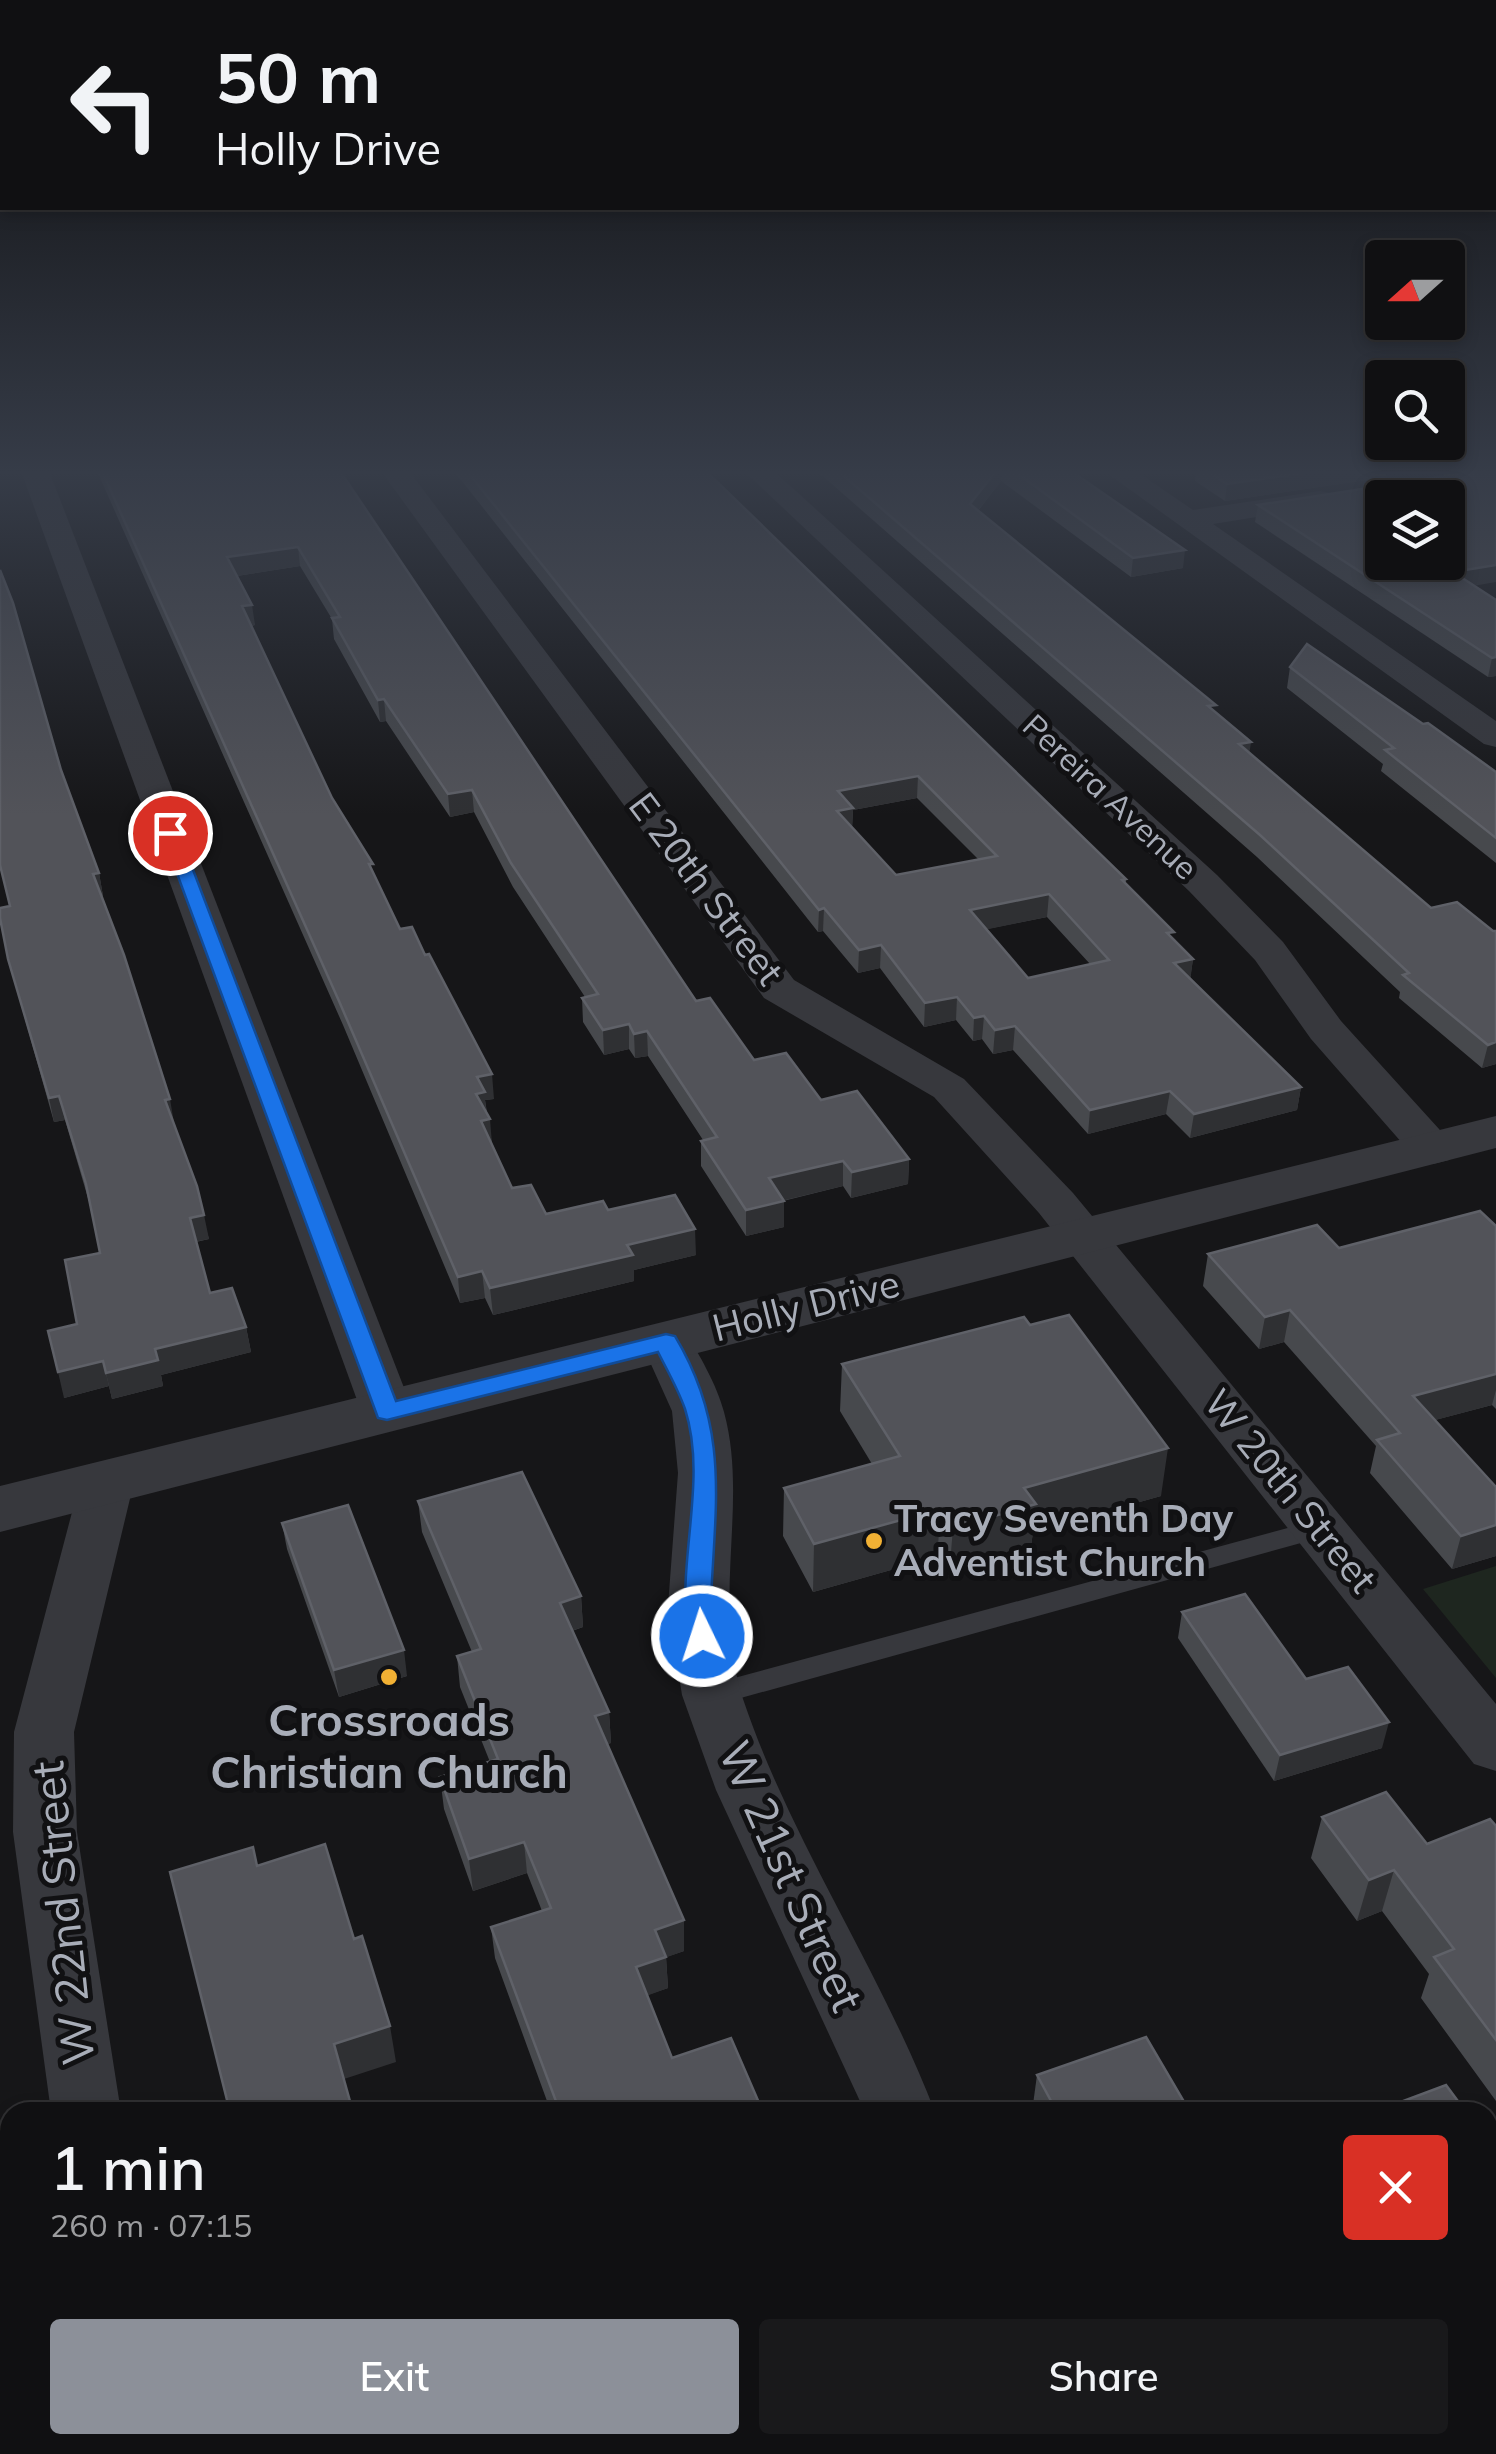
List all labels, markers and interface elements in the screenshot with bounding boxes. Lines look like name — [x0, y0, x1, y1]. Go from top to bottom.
text: 50 m — [215, 33, 381, 121]
icon: left — [50, 40, 180, 170]
text: Holly Drive — [215, 120, 441, 176]
north arrow — [1365, 240, 1465, 340]
map controls — [1365, 240, 1465, 580]
button: search — [1365, 360, 1465, 460]
button: layers — [1365, 480, 1465, 580]
street label: Pereira Avenue — [1015, 705, 1206, 887]
street label: E 20th Street — [619, 783, 795, 994]
pin — [128, 791, 213, 876]
icon: arrive — [143, 806, 198, 861]
street label: Holly Drive — [707, 1259, 904, 1351]
street label: W 20th Street — [1194, 1379, 1388, 1602]
place label: Tracy Seventh Day Adventist Church — [894, 1494, 1233, 1586]
marker: Tracy Seventh Day Adventist Church — [863, 1530, 885, 1552]
position arrow — [650, 1584, 754, 1688]
marker: Crossroads Christian Church — [378, 1666, 400, 1688]
place label: Crossroads Christian Church — [210, 1691, 568, 1799]
street label: W 21st Street — [707, 1732, 876, 2019]
street label: W 22nd Street — [18, 1758, 106, 2068]
text: 1 min — [50, 2130, 206, 2205]
button: close — [1343, 2135, 1448, 2240]
text: 260 m · 07:15 — [50, 2205, 252, 2245]
button: Exit — [50, 2319, 739, 2434]
button: Share — [759, 2319, 1448, 2434]

